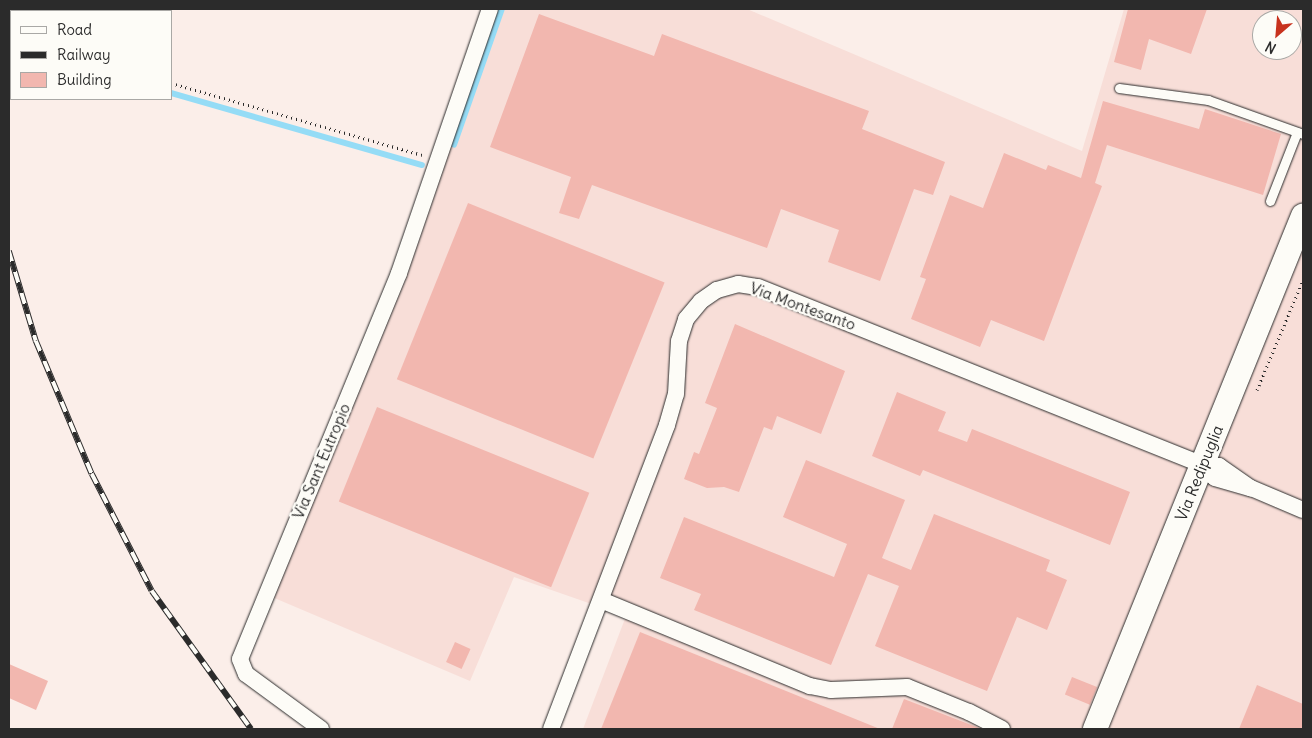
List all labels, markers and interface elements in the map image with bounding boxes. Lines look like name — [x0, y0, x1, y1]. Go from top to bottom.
legend — [10, 10, 172, 100]
north arrow — [1252, 10, 1302, 60]
text: Road — [57, 20, 92, 39]
text: N — [1262, 37, 1279, 58]
text: Railway — [57, 45, 111, 64]
text: Building — [57, 70, 112, 89]
street label: Via Montesanto — [747, 278, 859, 334]
street label: Via Sant Eutropio — [288, 400, 354, 522]
street label: Via Redipuglia — [1171, 422, 1227, 524]

